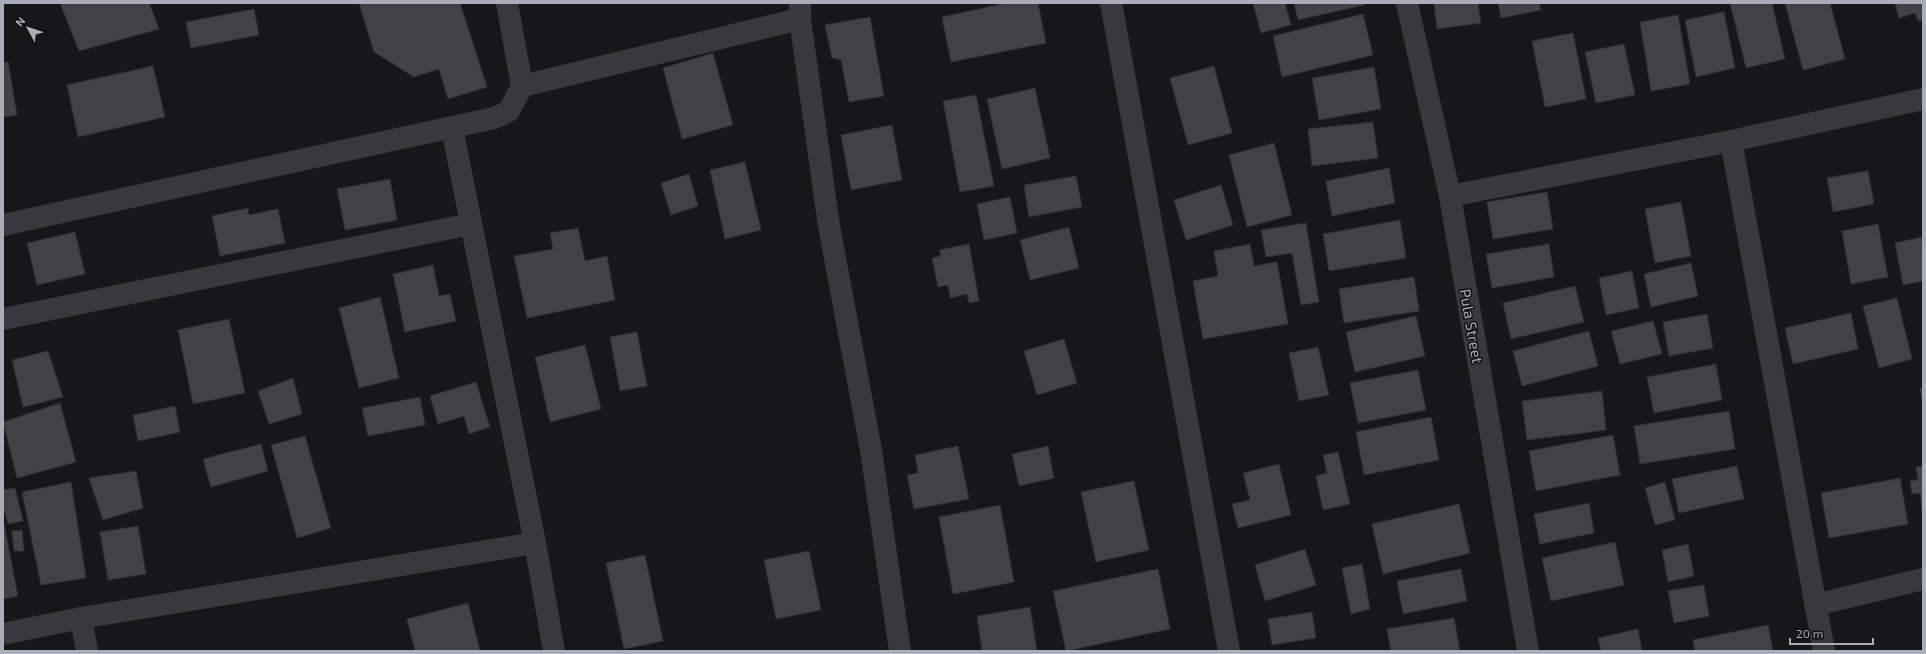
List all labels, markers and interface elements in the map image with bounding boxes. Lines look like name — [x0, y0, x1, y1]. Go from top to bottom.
north arrow — [8, 8, 48, 48]
text: N — [12, 14, 28, 28]
street label: Pula Street — [1457, 287, 1487, 365]
scale bar — [1790, 620, 1873, 646]
text: 20 m — [1796, 626, 1823, 640]

